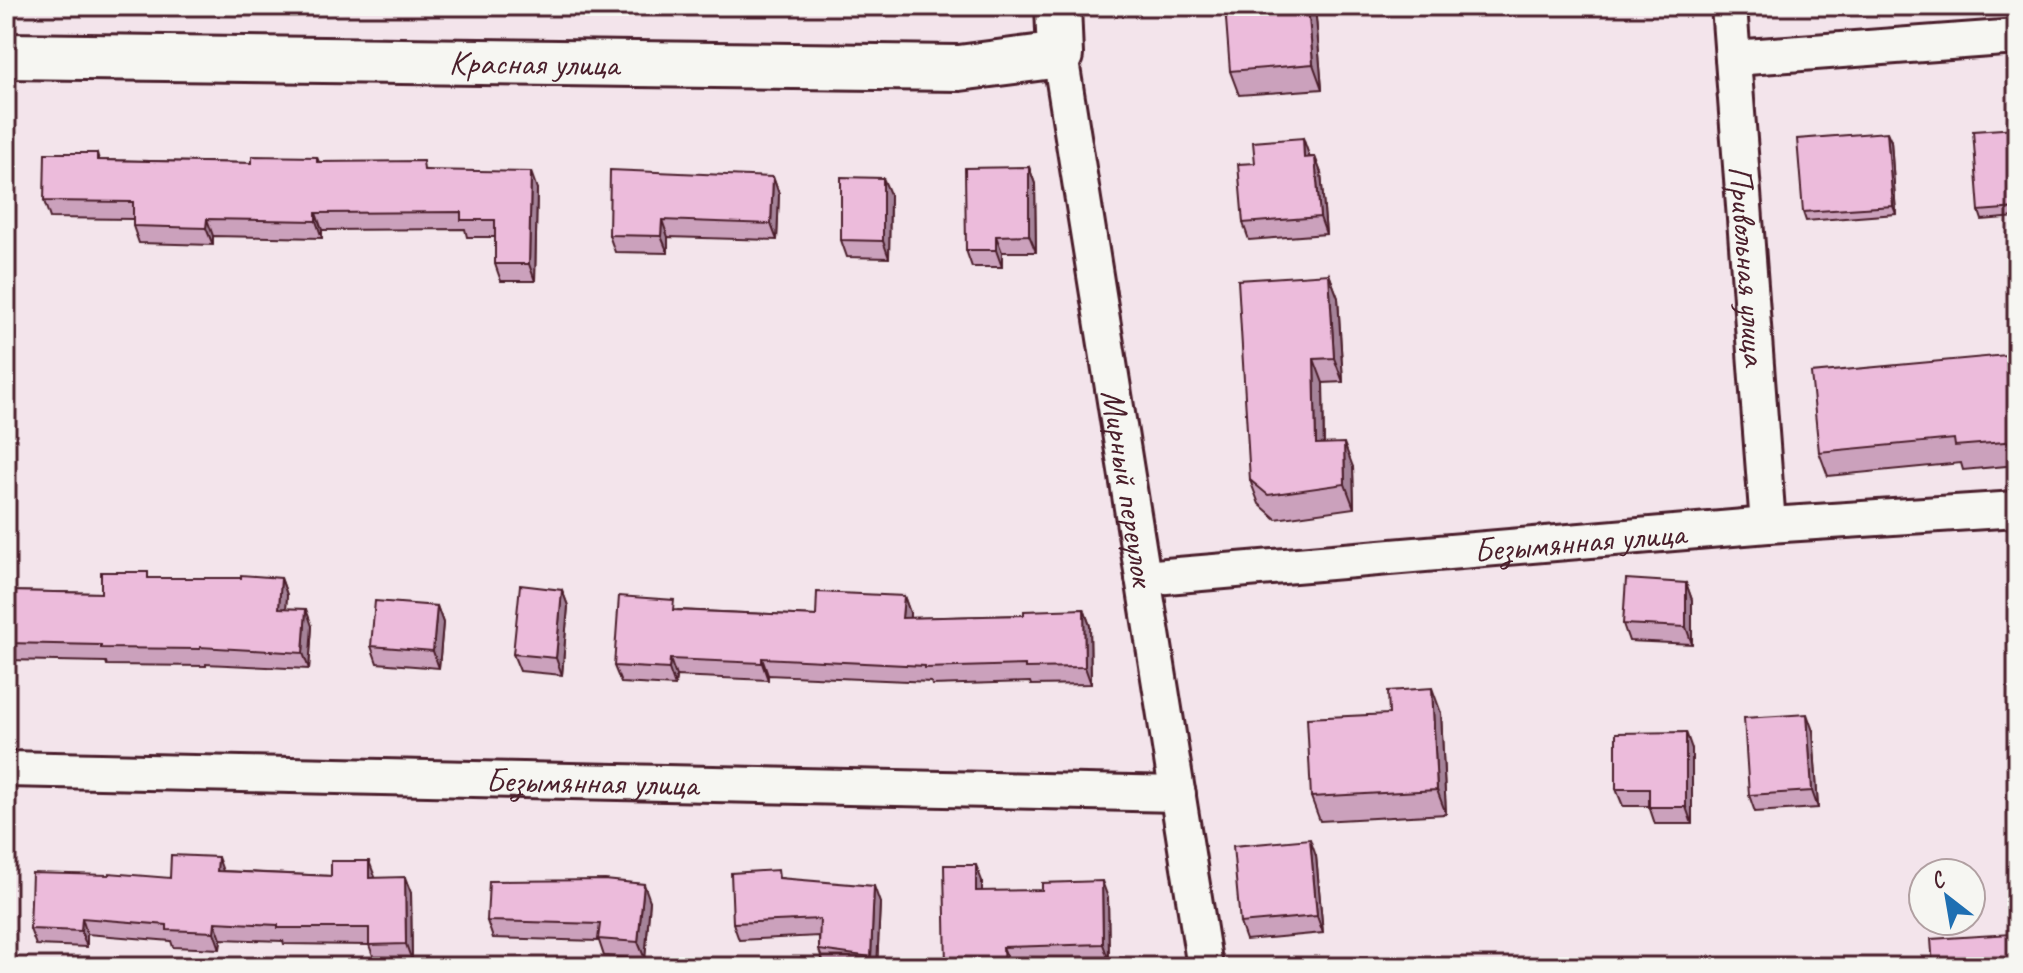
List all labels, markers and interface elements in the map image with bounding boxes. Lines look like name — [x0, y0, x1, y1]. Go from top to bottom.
street label: Красная улица — [449, 40, 622, 85]
street label: Привольная улица — [1720, 164, 1778, 369]
street label: Мирный переулок — [1092, 386, 1166, 592]
street label: Безымянная улица — [1472, 510, 1690, 571]
street label: Безымянная улица — [485, 758, 702, 805]
north arrow — [1907, 857, 1987, 937]
text: С — [1925, 864, 1952, 895]

